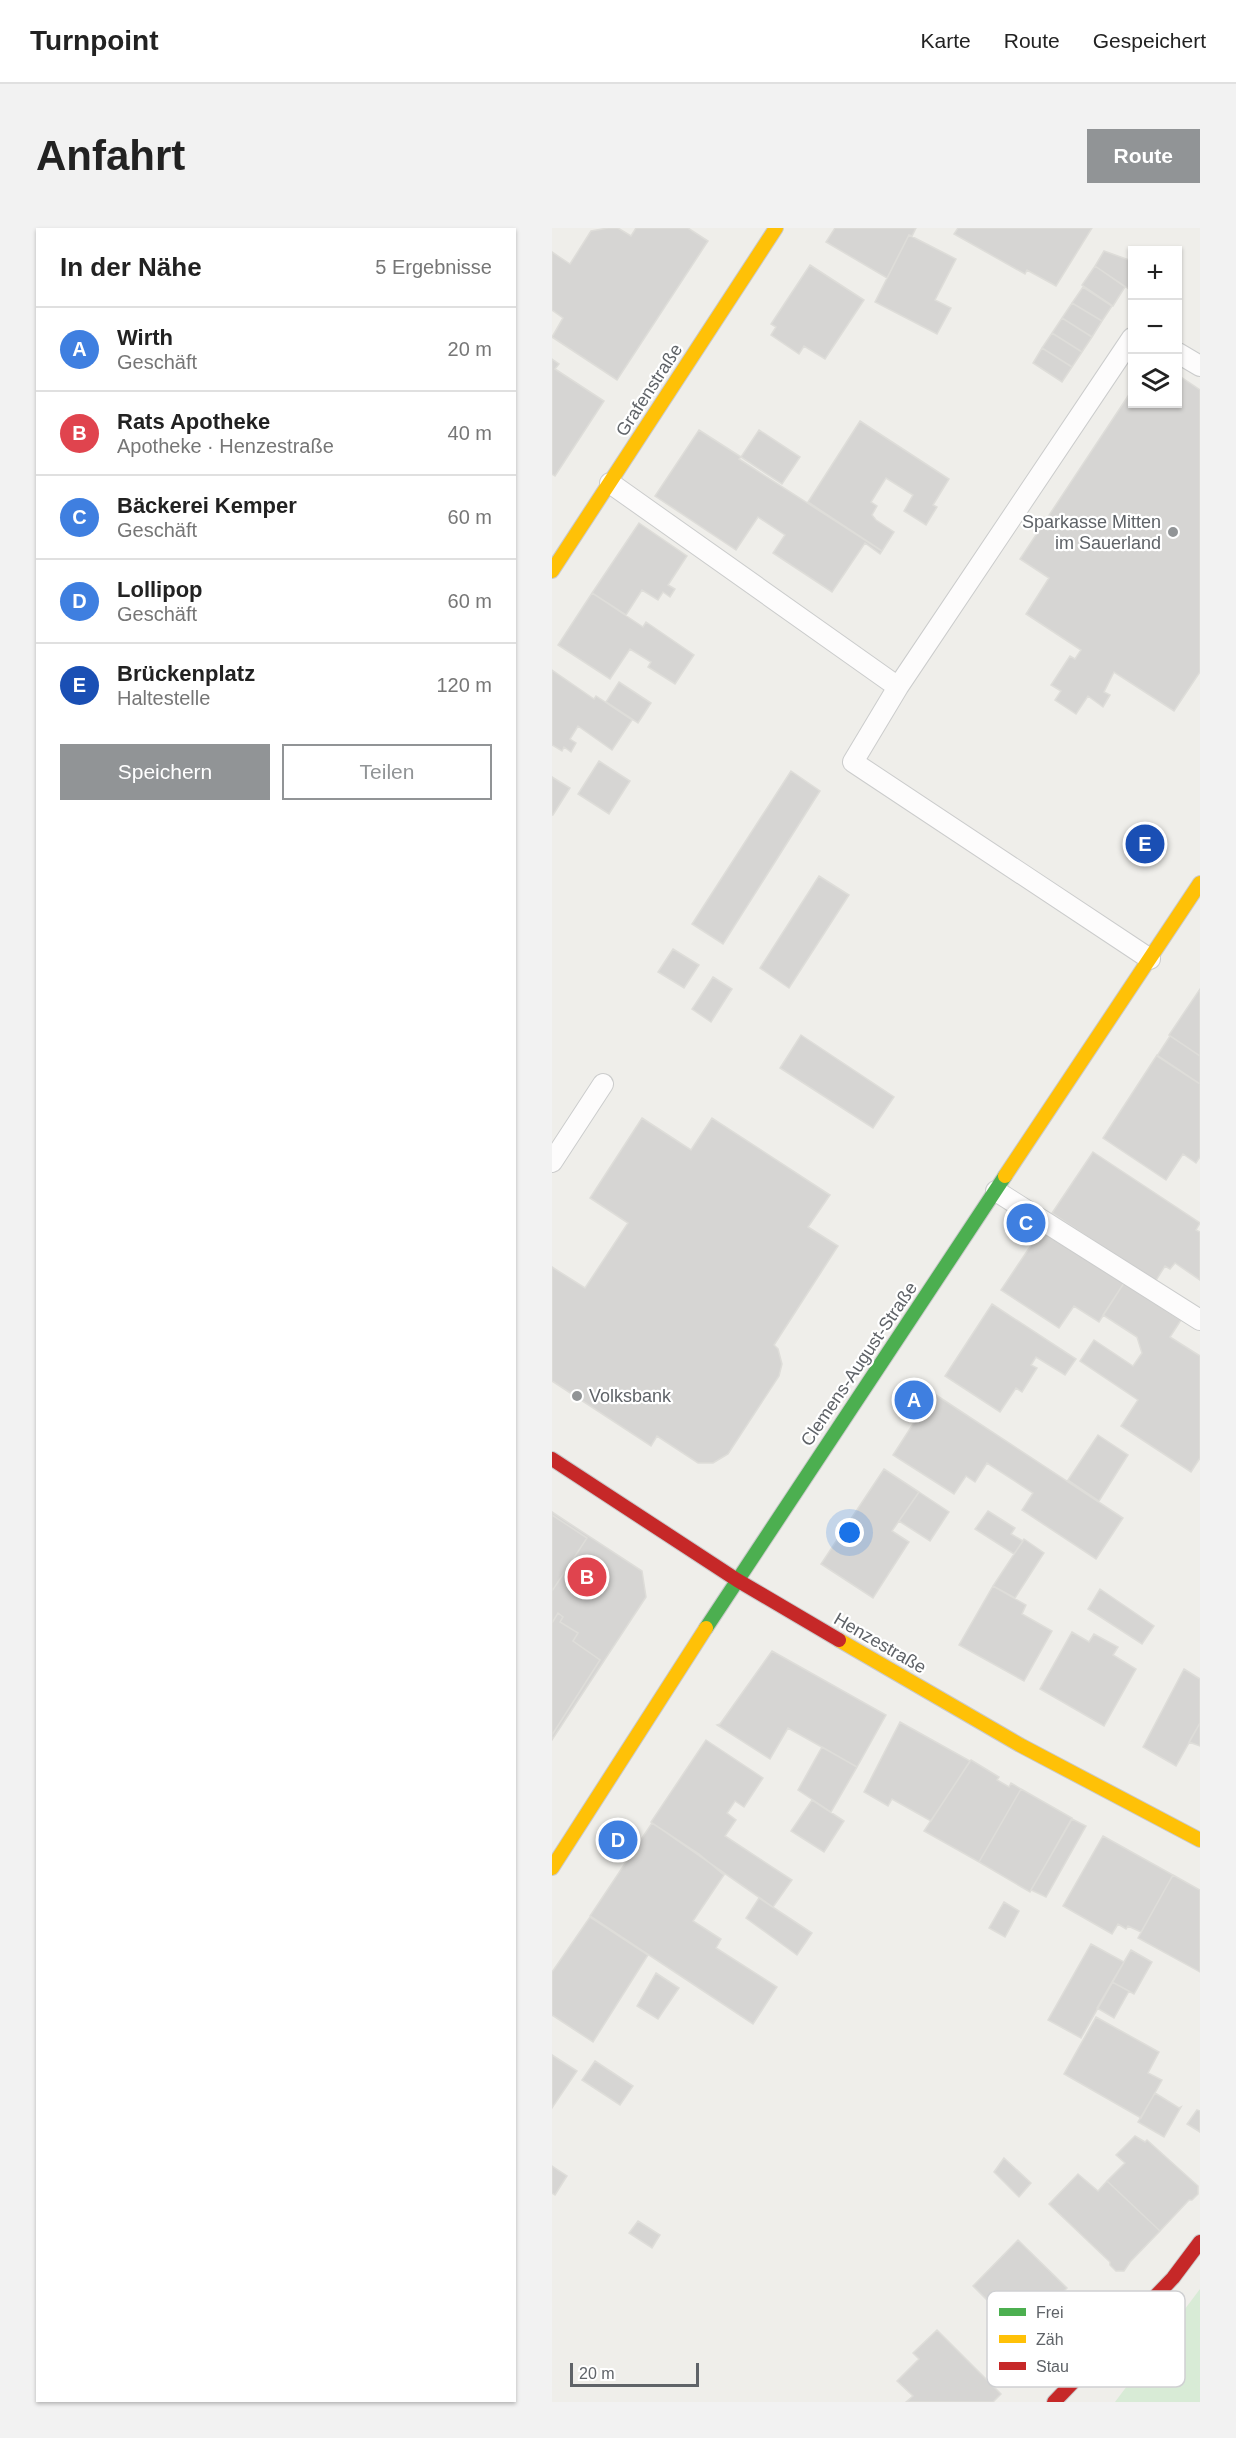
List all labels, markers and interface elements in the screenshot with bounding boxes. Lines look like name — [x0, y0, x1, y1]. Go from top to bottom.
text: Turnpoint — [30, 25, 159, 56]
text: Karte — [921, 29, 971, 52]
text: Route — [1004, 29, 1060, 52]
text: Gespeichert — [1093, 29, 1206, 52]
button: Route — [1087, 129, 1200, 183]
text: Anfahrt — [36, 132, 185, 179]
map controls — [1128, 246, 1182, 408]
button: + — [1128, 246, 1182, 300]
text: In der Nähe — [60, 252, 202, 282]
text: 5 Ergebnisse — [375, 256, 492, 278]
button: − — [1128, 300, 1182, 354]
text: Wirth — [117, 325, 173, 350]
text: A — [72, 338, 87, 360]
text: 20 m — [448, 338, 492, 360]
street label: Grafenstraße — [612, 340, 686, 440]
text: Geschäft — [117, 351, 197, 373]
button: layers — [1128, 354, 1182, 408]
text: Rats Apotheke — [117, 409, 270, 434]
text: B — [72, 422, 87, 444]
text: 40 m — [448, 422, 492, 444]
text: Apotheke · Henzestraße — [117, 435, 334, 457]
text: Bäckerei Kemper — [117, 493, 297, 518]
text: C — [72, 506, 87, 528]
text: 60 m — [448, 506, 492, 528]
place label: Sparkasse Mitten im Sauerland — [1022, 512, 1161, 553]
text: Geschäft — [117, 519, 197, 541]
marker: Sparkasse Mitten im Sauerland — [1166, 525, 1180, 539]
text: Lollipop — [117, 577, 203, 602]
text: D — [72, 590, 87, 612]
text: 60 m — [448, 590, 492, 612]
text: Geschäft — [117, 603, 197, 625]
text: Brückenplatz — [117, 661, 255, 686]
text: E — [73, 674, 86, 696]
text: 120 m — [436, 674, 492, 696]
text: Haltestelle — [117, 687, 210, 709]
button: Speichern — [60, 744, 270, 800]
button: Teilen — [282, 744, 492, 800]
pin: E — [1126, 822, 1164, 866]
pin: C — [1006, 1200, 1046, 1246]
street label: Clemens-August-Straße — [796, 1278, 922, 1450]
pin: A — [894, 1378, 934, 1422]
place label: Volksbank — [589, 1386, 672, 1406]
marker: Volksbank — [570, 1389, 584, 1403]
your location — [835, 1518, 864, 1547]
pin: B — [567, 1554, 606, 1600]
street label: Henzestraße — [830, 1609, 930, 1677]
pin: D — [598, 1818, 638, 1862]
legend — [987, 2291, 1185, 2387]
text: Frei — [1036, 2304, 1064, 2321]
text: Zäh — [1036, 2331, 1064, 2348]
text: Stau — [1036, 2358, 1069, 2375]
scale bar — [570, 2360, 699, 2388]
text: 20 m — [579, 2365, 615, 2382]

